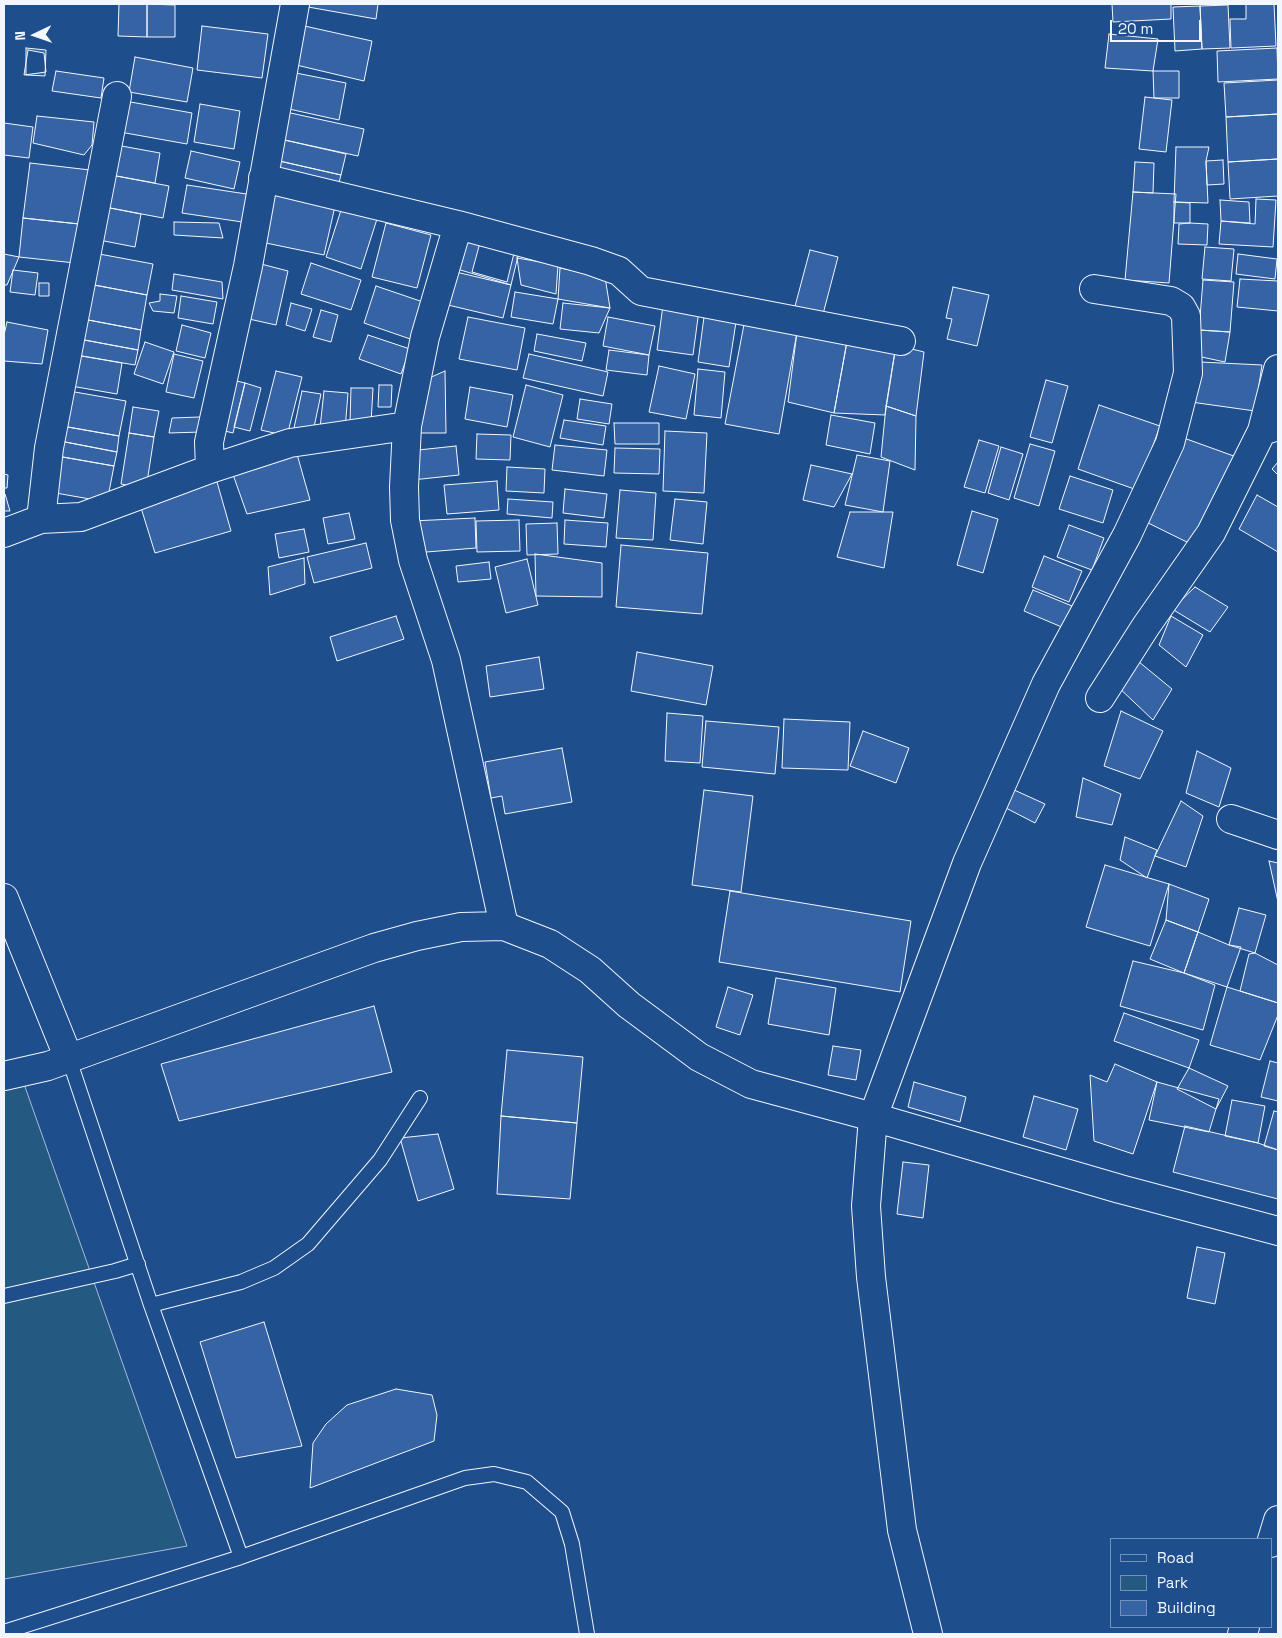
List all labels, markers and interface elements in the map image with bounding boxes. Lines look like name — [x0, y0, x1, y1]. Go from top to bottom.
north arrow — [10, 10, 60, 60]
scale bar — [1112, 10, 1203, 42]
text: 20 m — [1118, 19, 1153, 38]
text: N — [11, 31, 29, 41]
legend — [1110, 1538, 1272, 1628]
text: Road — [1157, 1548, 1194, 1567]
text: Park — [1157, 1573, 1188, 1592]
text: Building — [1157, 1598, 1216, 1617]

